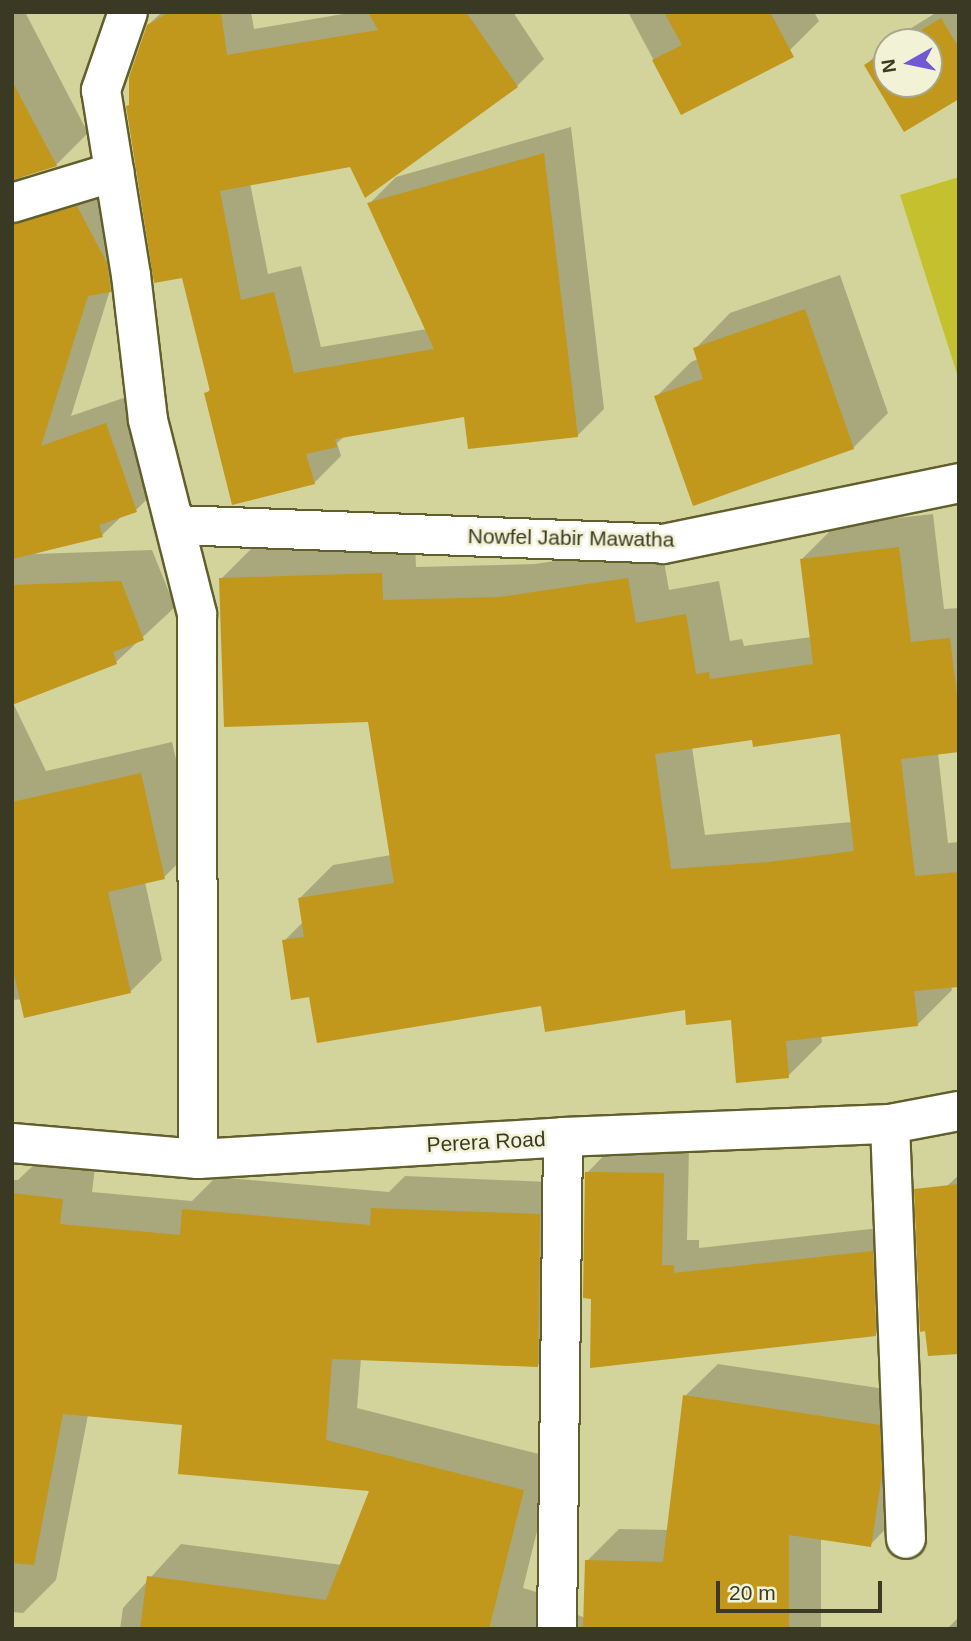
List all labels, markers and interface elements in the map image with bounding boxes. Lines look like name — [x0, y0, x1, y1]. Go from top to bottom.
north arrow — [873, 28, 943, 98]
text: N — [877, 58, 900, 74]
street label: Nowfel Jabir Mawatha — [468, 524, 674, 552]
street label: Perera Road — [426, 1126, 546, 1158]
scale bar — [719, 1568, 885, 1612]
text: 20 m — [729, 1581, 776, 1604]

